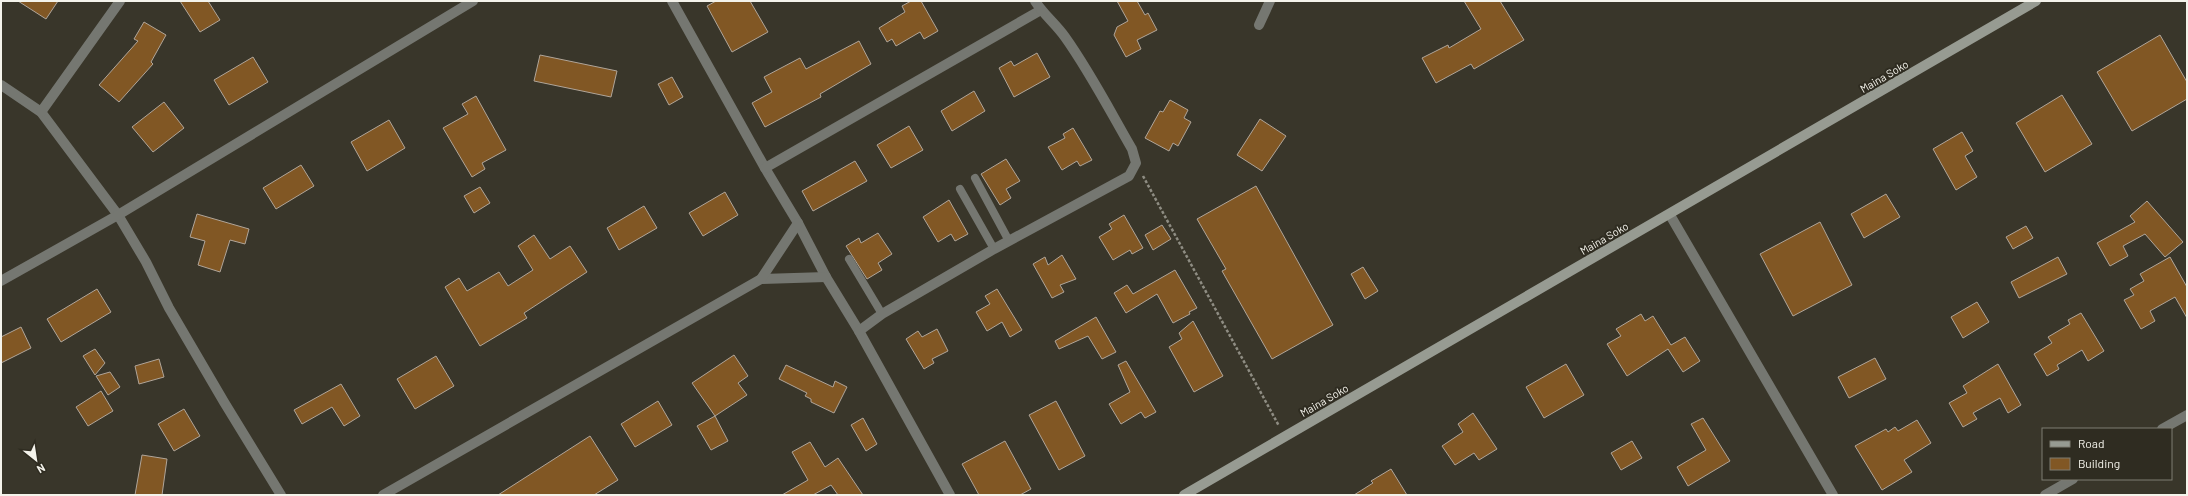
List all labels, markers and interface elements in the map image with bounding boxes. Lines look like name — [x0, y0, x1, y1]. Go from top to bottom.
street label: Maina Soko — [1857, 57, 1911, 95]
street label: Maina Soko — [1577, 219, 1631, 257]
street label: Maina Soko — [1297, 381, 1351, 419]
legend — [2042, 428, 2172, 480]
text: Road — [2078, 436, 2105, 450]
north arrow — [16, 440, 56, 480]
text: Building — [2078, 456, 2120, 470]
text: N — [35, 462, 48, 477]

